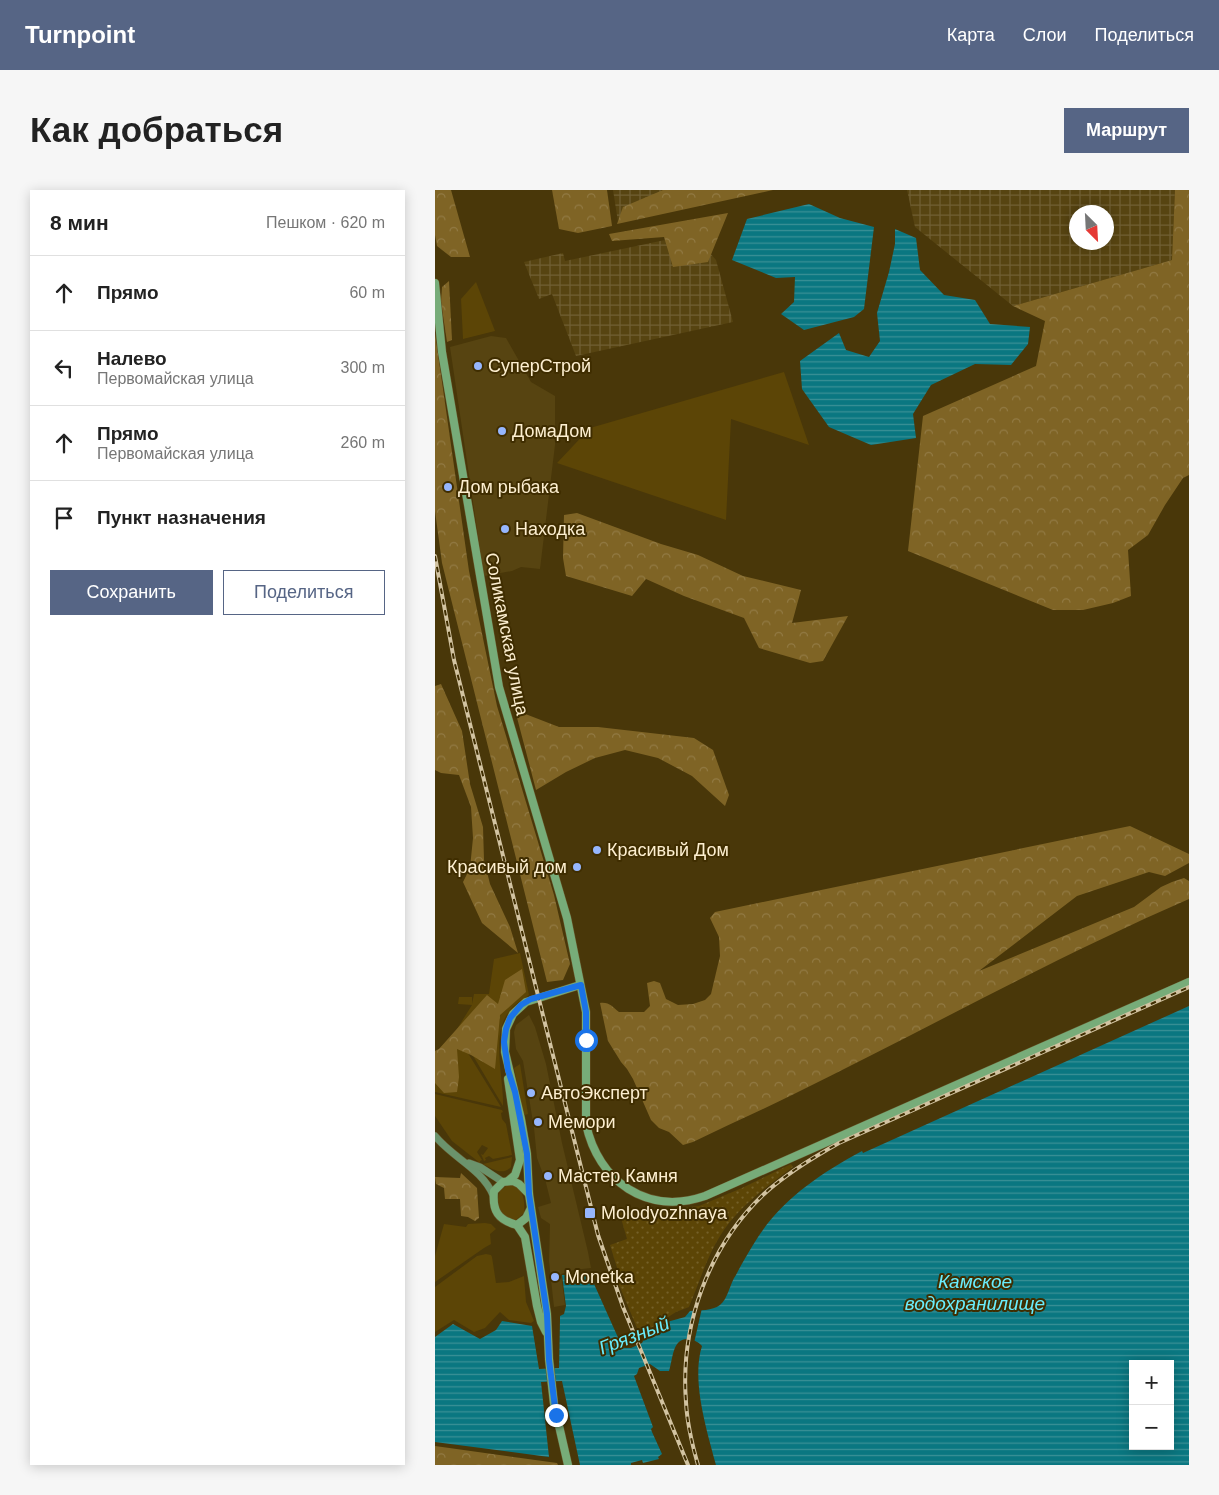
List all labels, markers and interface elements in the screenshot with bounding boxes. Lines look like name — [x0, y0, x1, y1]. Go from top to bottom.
text: Turnpoint — [25, 21, 135, 48]
text: Карта — [947, 25, 995, 45]
text: Слои — [1023, 25, 1067, 45]
text: Поделиться — [1095, 25, 1194, 45]
button: Маршрут — [1064, 108, 1189, 153]
text: Как добраться — [30, 110, 283, 149]
north arrow — [1069, 205, 1114, 250]
text: 8 мин — [50, 211, 109, 234]
text: Пешком · 620 m — [266, 214, 385, 231]
icon: ahead — [50, 279, 78, 307]
text: Прямо — [97, 282, 159, 303]
text: 60 m — [349, 284, 385, 301]
text: Налево — [97, 348, 167, 369]
icon: left — [50, 354, 78, 382]
place label: СуперСтрой — [488, 356, 591, 376]
text: 300 m — [341, 359, 385, 376]
marker: СуперСтрой — [472, 360, 484, 372]
text: Первомайская улица — [97, 370, 254, 387]
place label: ДомаДом — [512, 421, 592, 441]
text: Прямо — [97, 423, 159, 444]
marker: ДомаДом — [496, 425, 508, 437]
icon: ahead — [50, 429, 78, 457]
text: 260 m — [341, 434, 385, 451]
text: Первомайская улица — [97, 445, 254, 462]
place label: Дом рыбака — [458, 477, 560, 497]
marker: Дом рыбака — [442, 481, 454, 493]
icon: arrive — [50, 504, 78, 532]
text: Пункт назначения — [97, 507, 266, 528]
place label: Находка — [515, 519, 586, 539]
marker: Находка — [499, 523, 511, 535]
street label: Соликамская улица — [481, 551, 533, 718]
button: Сохранить — [50, 570, 213, 615]
button: Поделиться — [223, 570, 385, 615]
place label: Красивый Дом — [607, 840, 729, 860]
marker: Красивый Дом — [591, 844, 603, 856]
place label: Красивый дом — [447, 857, 567, 877]
marker: Красивый дом — [571, 861, 583, 873]
route start — [575, 1029, 598, 1052]
place label: АвтоЭксперт — [541, 1083, 648, 1103]
marker: АвтоЭксперт — [525, 1087, 537, 1099]
place label: Мемори — [548, 1112, 616, 1132]
marker: Мемори — [532, 1116, 544, 1128]
place label: Мастер Камня — [558, 1166, 678, 1186]
marker: Мастер Камня — [542, 1170, 554, 1182]
place label: Molodyozhnaya — [601, 1203, 728, 1223]
marker: Molodyozhnaya — [583, 1206, 597, 1220]
place label: Monetka — [565, 1267, 635, 1287]
marker: Monetka — [549, 1271, 561, 1283]
water label: Камское водохранилище — [905, 1271, 1045, 1314]
water label: Грязный — [596, 1312, 673, 1359]
map controls — [1129, 1360, 1174, 1450]
button: + — [1129, 1360, 1174, 1405]
route end — [545, 1404, 568, 1427]
button: − — [1129, 1405, 1174, 1450]

